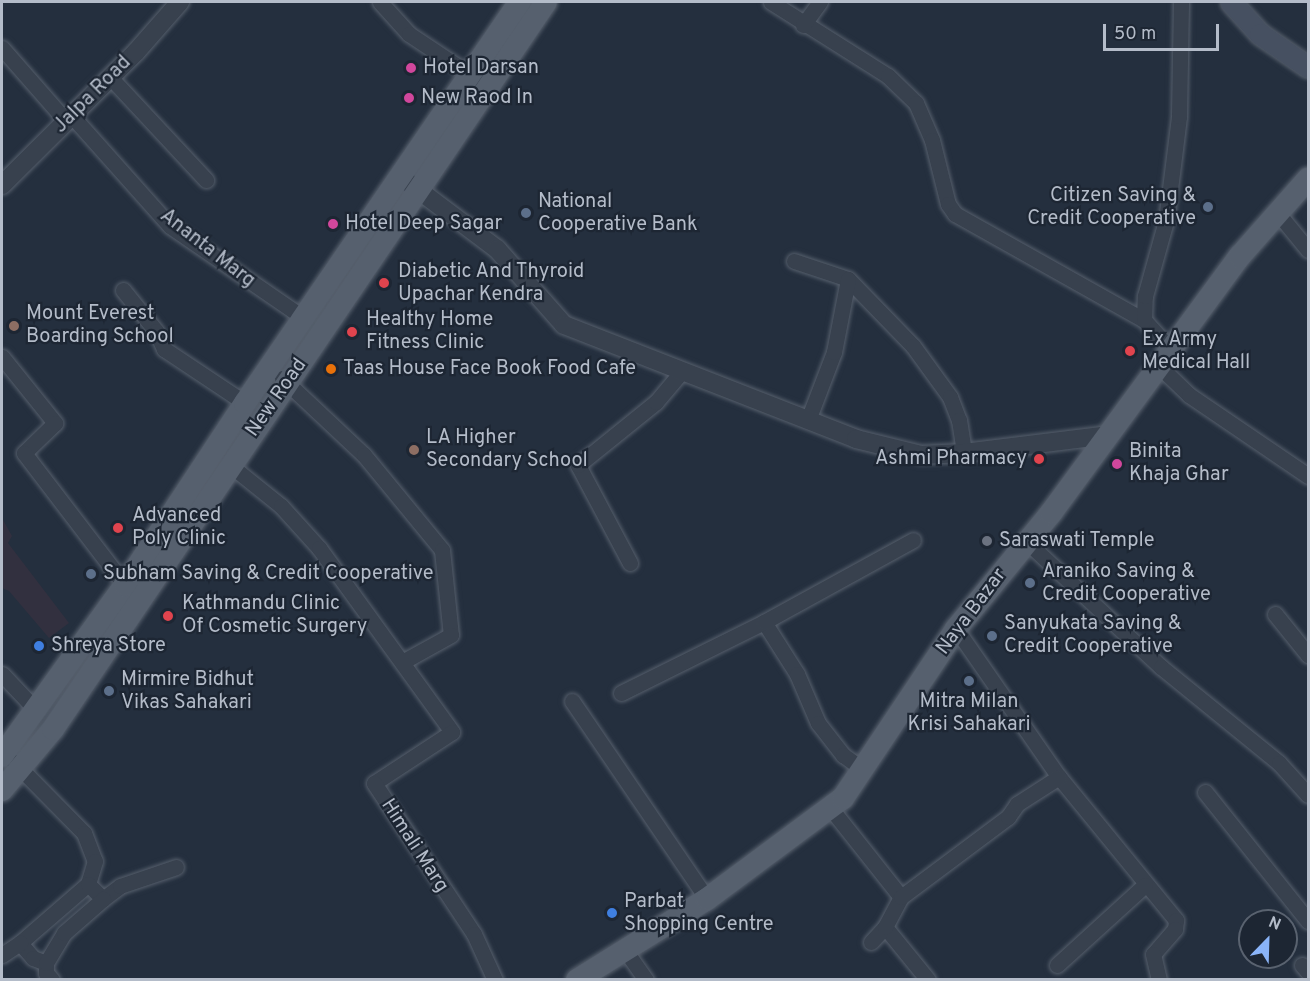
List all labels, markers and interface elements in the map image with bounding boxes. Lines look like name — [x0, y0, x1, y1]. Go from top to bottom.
scale bar — [1106, 12, 1222, 50]
text: 50 m — [1114, 23, 1156, 46]
street label: Jalpa Road — [49, 51, 137, 139]
place label: Hotel Darsan — [423, 56, 539, 80]
marker: Hotel Darsan — [404, 61, 418, 75]
place label: New Raod In — [421, 86, 533, 110]
marker: New Raod In — [402, 91, 416, 105]
place label: Citizen Saving & Credit Cooperative — [1027, 184, 1196, 231]
place label: National Cooperative Bank — [538, 190, 698, 237]
marker: Citizen Saving & Credit Cooperative — [1201, 200, 1215, 214]
street label: Ananta Marg — [155, 204, 259, 294]
marker: National Cooperative Bank — [519, 206, 533, 220]
place label: Hotel Deep Sagar — [345, 212, 502, 236]
marker: Hotel Deep Sagar — [326, 217, 340, 231]
place label: Diabetic And Thyroid Upachar Kendra — [398, 260, 586, 307]
marker: Diabetic And Thyroid Upachar Kendra — [375, 274, 393, 292]
place label: Mount Everest Boarding School — [26, 302, 174, 349]
place label: Healthy Home Fitness Clinic — [366, 308, 493, 355]
marker: Mount Everest Boarding School — [7, 319, 21, 333]
marker: Healthy Home Fitness Clinic — [343, 323, 361, 341]
place label: Ex Army Medical Hall — [1142, 328, 1250, 375]
marker: Ex Army Medical Hall — [1123, 344, 1137, 358]
street label: New Road — [241, 354, 313, 442]
place label: Taas House Face Book Food Cafe — [343, 357, 636, 381]
marker: Taas House Face Book Food Cafe — [324, 362, 338, 376]
place label: LA Higher Secondary School — [426, 426, 588, 473]
place label: Binita Khaja Ghar — [1129, 440, 1229, 487]
marker: LA Higher Secondary School — [407, 443, 421, 457]
place label: Ashmi Pharmacy — [875, 447, 1027, 471]
marker: Ashmi Pharmacy — [1032, 452, 1046, 466]
marker: Binita Khaja Ghar — [1110, 457, 1124, 471]
place label: Advanced Poly Clinic — [132, 504, 226, 551]
marker: Advanced Poly Clinic — [109, 519, 127, 537]
place label: Saraswati Temple — [999, 529, 1155, 553]
marker: Saraswati Temple — [980, 534, 994, 548]
place label: Araniko Saving & Credit Cooperative — [1042, 560, 1211, 607]
place label: Subham Saving & Credit Cooperative — [103, 562, 434, 586]
street label: Naya Bazar — [932, 564, 1012, 660]
marker: Subham Saving & Credit Cooperative — [84, 567, 98, 581]
marker: Araniko Saving & Credit Cooperative — [1023, 576, 1037, 590]
place label: Kathmandu Clinic Of Cosmetic Surgery — [182, 592, 367, 639]
marker: Kathmandu Clinic Of Cosmetic Surgery — [159, 607, 177, 625]
place label: Sanyukata Saving & Credit Cooperative — [1004, 612, 1182, 659]
marker: Sanyukata Saving & Credit Cooperative — [985, 629, 999, 643]
place label: Shreya Store — [51, 634, 166, 658]
marker: Shreya Store — [32, 639, 46, 653]
place label: Mirmire Bidhut Vikas Sahakari — [121, 668, 254, 715]
marker: Mitra Milan Krisi Sahakari — [962, 674, 976, 688]
marker: Mirmire Bidhut Vikas Sahakari — [102, 684, 116, 698]
place label: Mitra Milan Krisi Sahakari — [907, 690, 1031, 737]
street label: Himali Marg — [375, 795, 453, 897]
place label: Parbat Shopping Centre — [624, 890, 773, 937]
marker: Parbat Shopping Centre — [605, 906, 619, 920]
north arrow — [1238, 909, 1298, 969]
text: N — [1265, 913, 1283, 936]

